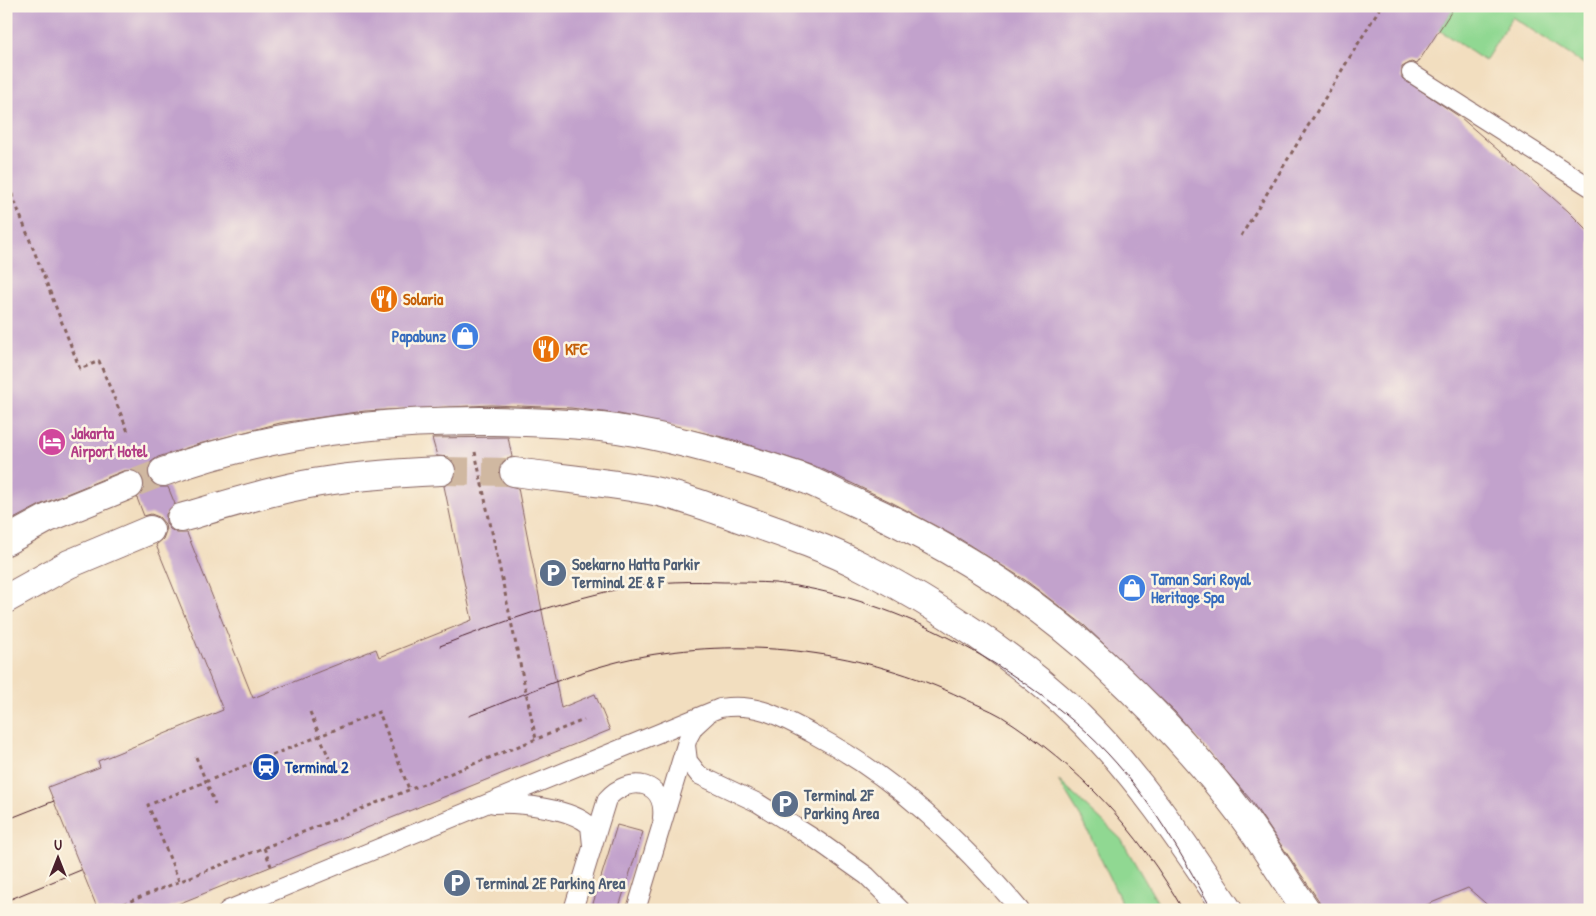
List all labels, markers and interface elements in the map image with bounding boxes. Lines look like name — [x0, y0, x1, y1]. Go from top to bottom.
restaurant icon: Solaria — [369, 284, 399, 314]
place label: Solaria — [403, 288, 444, 310]
shop icon: Papabunz — [450, 321, 480, 351]
place label: Papabunz — [392, 325, 446, 348]
restaurant icon: KFC — [531, 334, 561, 364]
place label: KFC — [565, 338, 588, 360]
place label: Jakarta Airport Hotel — [71, 422, 148, 463]
hotel icon: Jakarta Airport Hotel — [37, 427, 67, 457]
place label: Soekarno Hatta Parkir Terminal 2E & F — [571, 553, 701, 593]
parking icon: Soekarno Hatta Parkir Terminal 2E & F — [538, 558, 568, 588]
place label: Taman Sari Royal Heritage Spa — [1150, 568, 1252, 609]
shop icon: Taman Sari Royal Heritage Spa — [1117, 573, 1147, 603]
station icon: Terminal 2 — [251, 752, 281, 782]
place label: Terminal 2 — [284, 756, 349, 778]
place label: Terminal 2F Parking Area — [803, 784, 880, 825]
parking icon: Terminal 2F Parking Area — [770, 789, 800, 819]
north arrow — [32, 834, 82, 884]
text: U — [54, 835, 62, 854]
parking icon: Terminal 2E Parking Area — [442, 868, 472, 898]
place label: Terminal 2E Parking Area — [475, 872, 626, 895]

